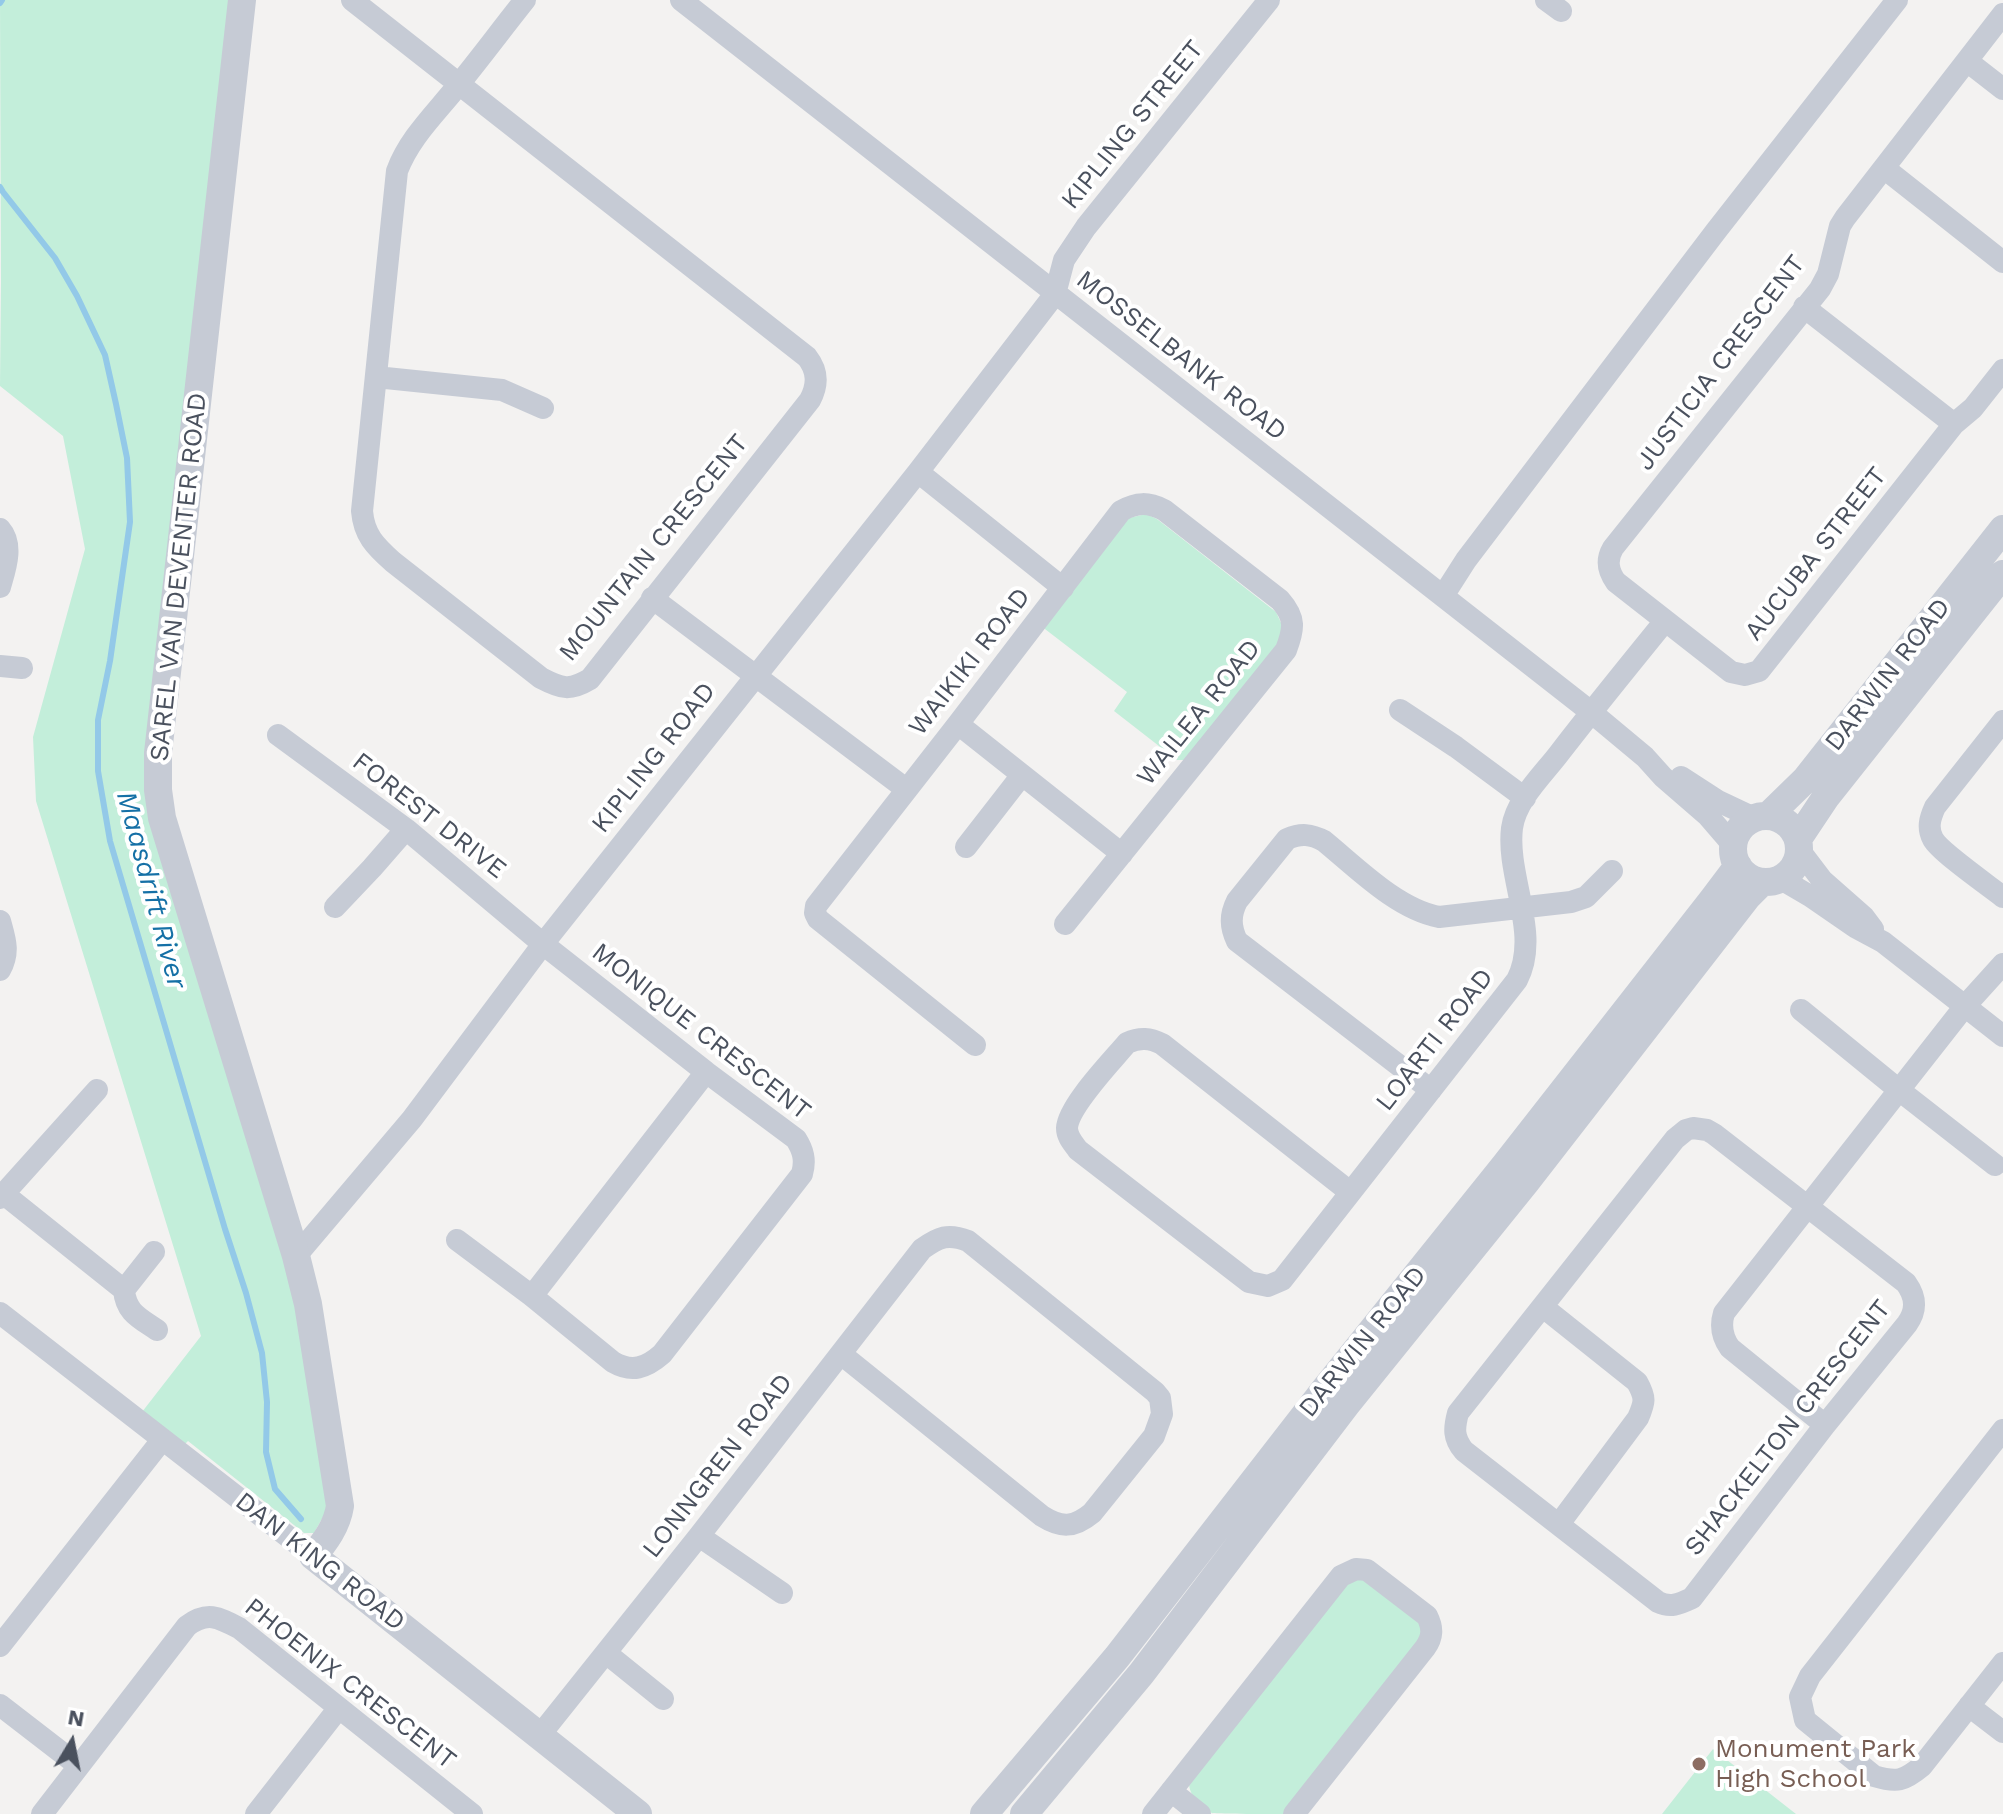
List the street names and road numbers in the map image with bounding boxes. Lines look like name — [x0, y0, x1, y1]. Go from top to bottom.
street label: KIPLING STREET — [1055, 34, 1211, 216]
street label: JUSTICIA CRESCENT — [1630, 249, 1812, 477]
street label: MOSSELBANK ROAD — [1070, 264, 1292, 448]
street label: SAREL VAN DEVENTER ROAD — [144, 391, 214, 763]
street label: MOUNTAIN CRESCENT — [553, 428, 755, 668]
street label: AUCUBA STREET — [1739, 461, 1893, 647]
street label: WAIKIKI ROAD — [903, 582, 1037, 742]
street label: DARWIN ROAD — [1819, 593, 1957, 757]
street label: WAILEA ROAD — [1131, 634, 1267, 792]
street label: KIPLING ROAD — [586, 676, 722, 840]
street label: FOREST DRIVE — [346, 746, 512, 886]
street label: MONIQUE CRESCENT — [585, 937, 817, 1127]
street label: LOARTI ROAD — [1370, 963, 1500, 1117]
street label: DARWIN ROAD — [1293, 1260, 1433, 1424]
street label: SHACKELTON CRESCENT — [1678, 1294, 1898, 1562]
street label: LONNGREN ROAD — [636, 1368, 800, 1564]
street label: DAN KING ROAD — [229, 1486, 411, 1638]
street label: PHOENIX CRESCENT — [238, 1592, 462, 1776]

